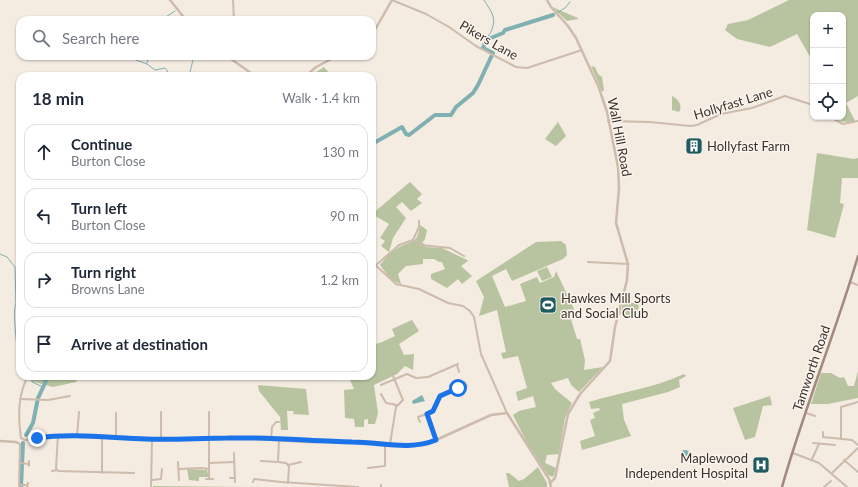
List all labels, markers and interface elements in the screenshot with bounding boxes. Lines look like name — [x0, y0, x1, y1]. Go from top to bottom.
map controls — [810, 12, 846, 120]
button: + — [810, 12, 846, 48]
search box — [16, 16, 376, 60]
street label: Pikers Lane — [457, 17, 521, 63]
icon: search — [30, 27, 52, 49]
text: Search here — [62, 29, 139, 47]
button: − — [810, 48, 846, 84]
street label: Hollyfast Lane — [692, 83, 775, 123]
button: locate — [810, 84, 846, 120]
text: 18 min — [32, 88, 84, 109]
text: Walk · 1.4 km — [282, 90, 360, 106]
street label: Wall Hill Road — [605, 96, 635, 178]
text: Continue — [71, 135, 132, 153]
building icon: Hollyfast Farm — [684, 136, 704, 156]
place label: Hollyfast Farm — [707, 138, 790, 154]
icon: ahead — [33, 141, 55, 163]
text: 130 m — [322, 144, 359, 160]
text: Burton Close — [71, 153, 145, 169]
text: Turn left — [71, 199, 127, 217]
icon: left — [33, 205, 55, 227]
text: 90 m — [330, 208, 359, 224]
text: Burton Close — [71, 217, 145, 233]
text: Turn right — [71, 263, 136, 281]
icon: right — [33, 269, 55, 291]
text: 1.2 km — [320, 272, 359, 288]
text: Browns Lane — [71, 281, 145, 297]
place label: Hawkes Mill Sports and Social Club — [561, 290, 671, 321]
sports icon: Hawkes Mill Sports and Social Club — [538, 295, 558, 315]
street label: Tamworth Road — [789, 323, 833, 413]
icon: arrive — [33, 333, 55, 355]
text: Arrive at destination — [71, 335, 208, 353]
route start — [449, 379, 467, 397]
route end — [28, 429, 46, 447]
place label: Maplewood Independent Hospital — [625, 450, 748, 481]
hospital icon: Maplewood Independent Hospital — [751, 455, 771, 475]

